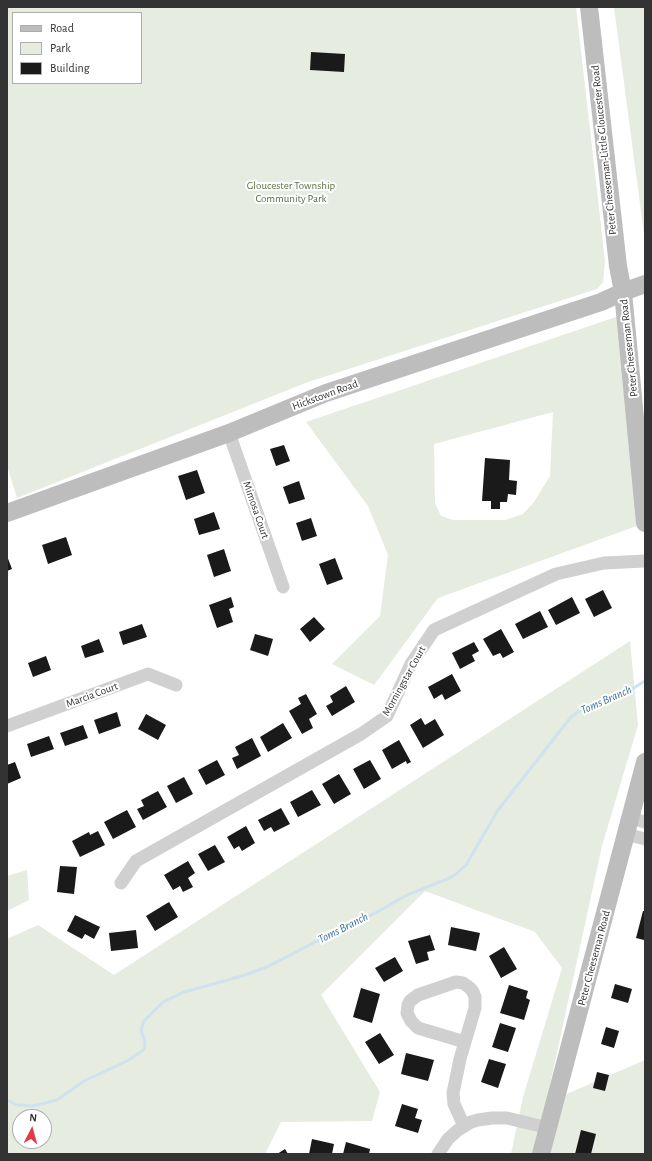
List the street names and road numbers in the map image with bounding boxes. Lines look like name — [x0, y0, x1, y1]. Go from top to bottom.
street label: Peter Cheeseman-Little Gloucester Road — [589, 65, 619, 235]
street label: Peter Cheeseman Road — [617, 299, 641, 397]
street label: Hickstown Road — [290, 377, 360, 413]
street label: Mimosa Court — [240, 479, 272, 541]
street label: Morningstar Court — [379, 644, 429, 718]
street label: Marcia Court — [64, 680, 120, 710]
street label: Peter Cheeseman Road — [575, 909, 613, 1007]

